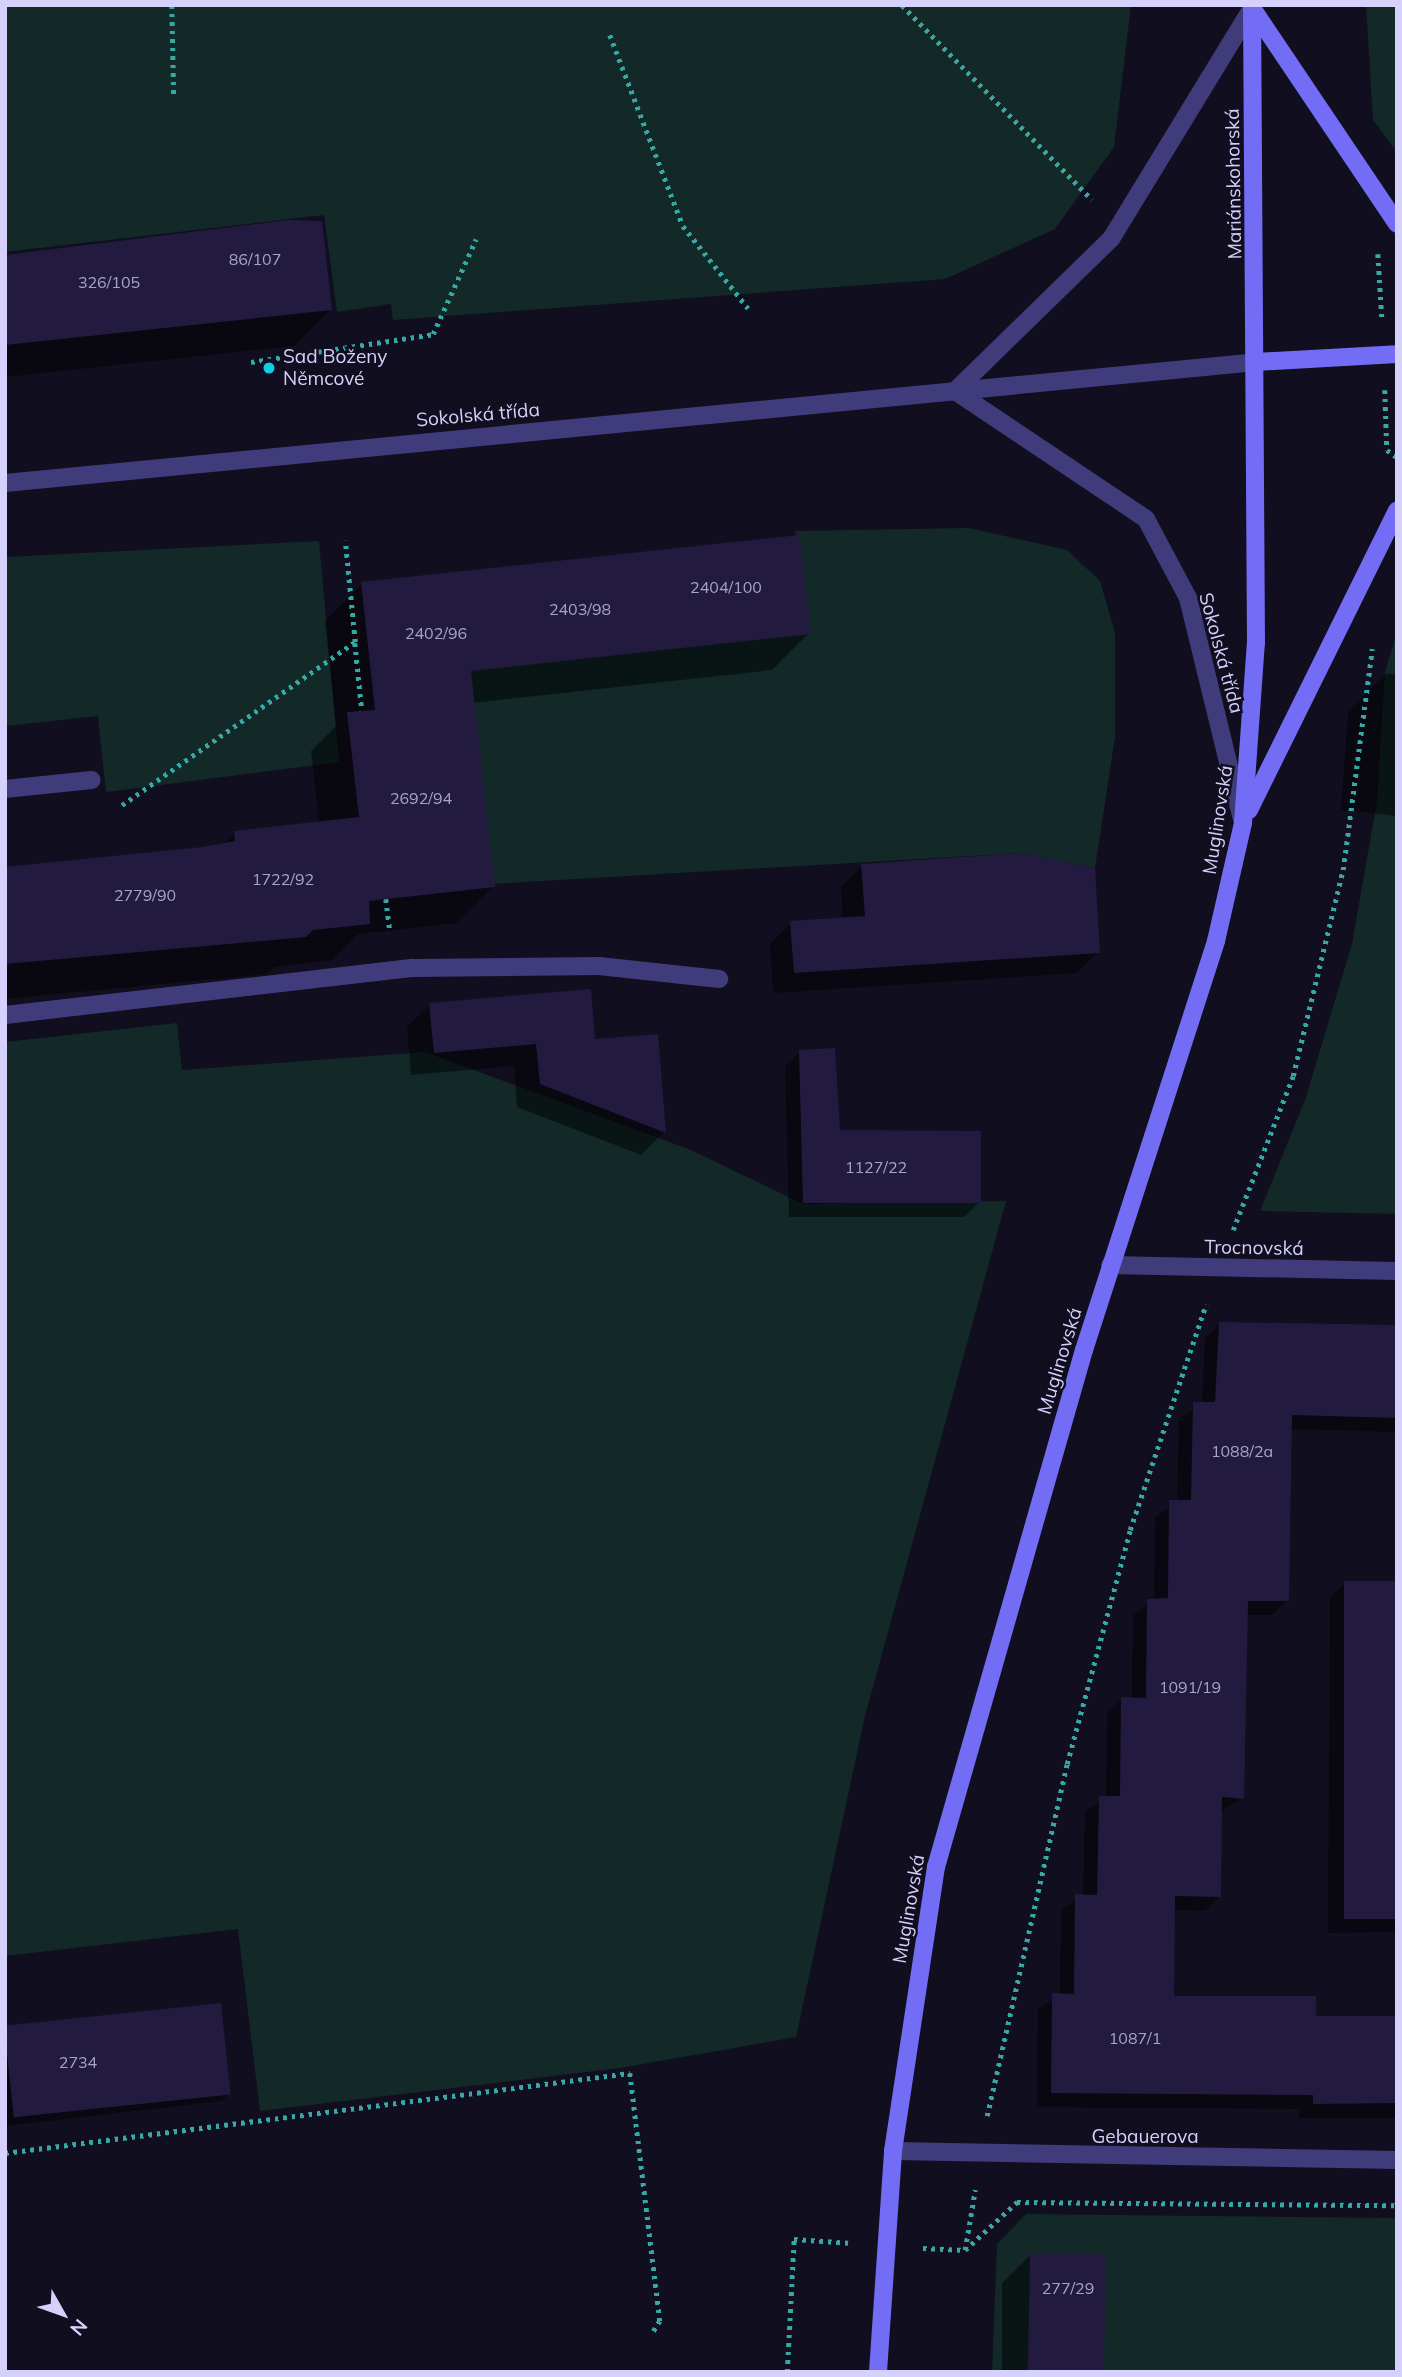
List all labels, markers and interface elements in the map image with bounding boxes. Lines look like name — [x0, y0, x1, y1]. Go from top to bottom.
street label: Mariánskohorská — [1221, 108, 1247, 260]
house number: 86/107 — [229, 249, 281, 269]
house number: 326/105 — [78, 272, 140, 292]
place label: Sad Boženy Němcové — [283, 346, 387, 390]
marker: Sad Boženy Němcové — [261, 360, 277, 376]
street label: Sokolská třída — [415, 398, 541, 432]
house number: 2404/100 — [690, 577, 762, 597]
street label: Sokolská třída — [1194, 590, 1248, 716]
house number: 2403/98 — [549, 599, 611, 619]
house number: 2402/96 — [405, 623, 467, 643]
street label: Muglinovská — [1198, 764, 1238, 876]
house number: 2692/94 — [390, 788, 452, 808]
house number: 1722/92 — [252, 869, 314, 889]
house number: 2779/90 — [114, 885, 176, 905]
house number: 1127/22 — [845, 1157, 907, 1177]
street label: Trocnovská — [1204, 1236, 1304, 1260]
street label: Muglinovská — [1033, 1305, 1087, 1417]
house number: 1088/2a — [1211, 1441, 1273, 1461]
house number: 1091/19 — [1159, 1677, 1221, 1697]
street label: Muglinovská — [888, 1853, 930, 1965]
house number: 1087/1 — [1109, 2028, 1161, 2048]
house number: 2734 — [59, 2052, 97, 2072]
street label: Gebauerova — [1091, 2126, 1199, 2148]
house number: 277/29 — [1042, 2278, 1094, 2298]
north arrow — [28, 2279, 98, 2349]
text: N — [65, 2314, 93, 2341]

